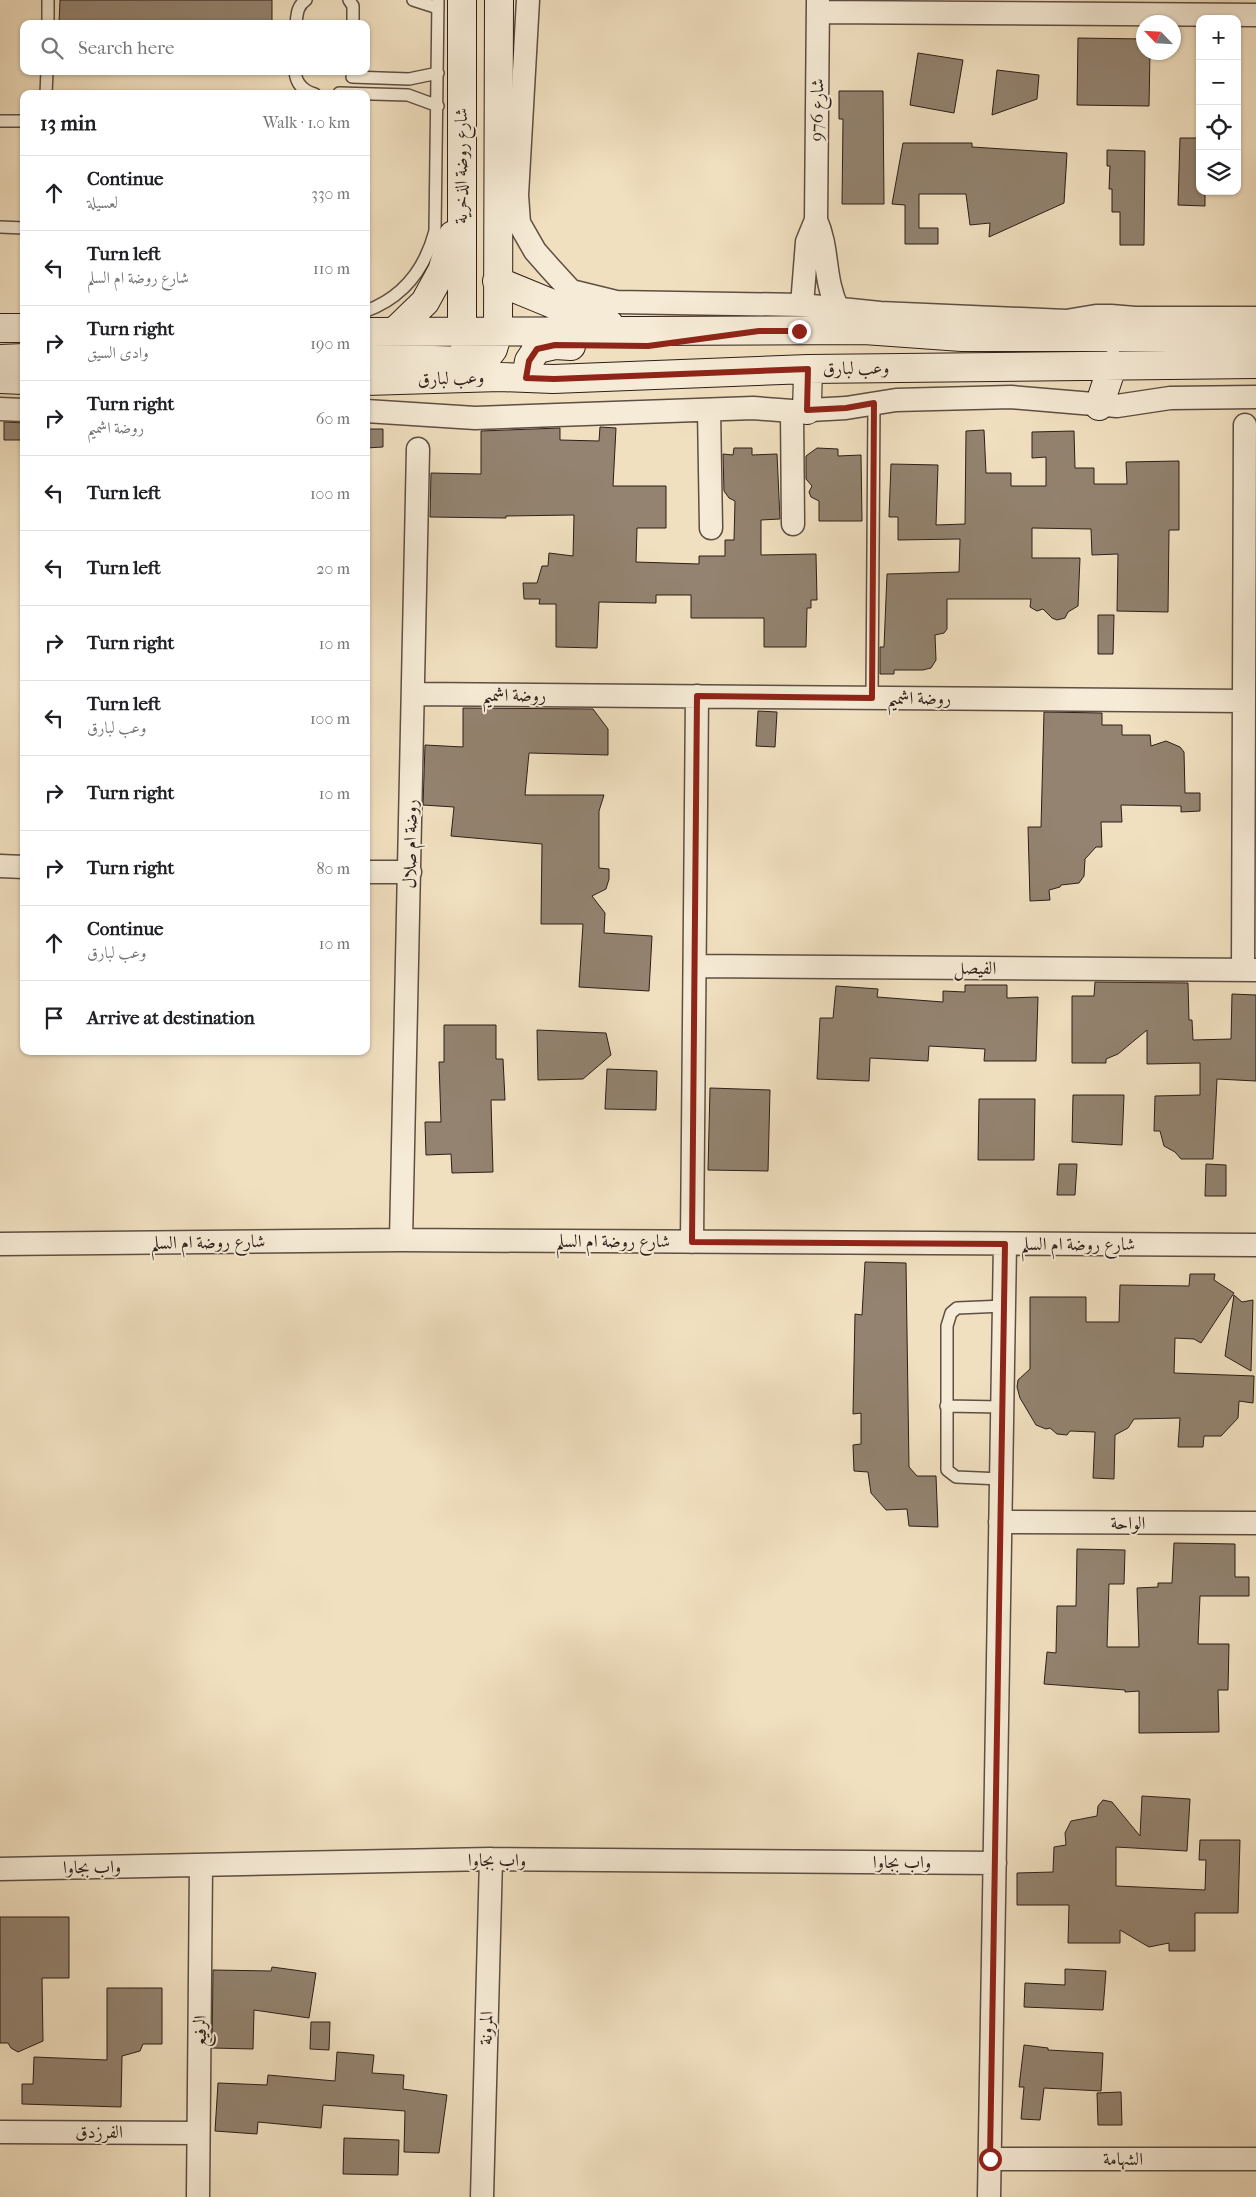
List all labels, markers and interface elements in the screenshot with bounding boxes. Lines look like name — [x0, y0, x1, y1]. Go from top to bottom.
north arrow — [1136, 15, 1181, 60]
map controls — [1196, 15, 1241, 195]
button: + — [1196, 15, 1241, 60]
search box — [20, 20, 370, 75]
icon: search — [38, 34, 66, 62]
text: Search here — [78, 37, 174, 59]
button: − — [1196, 60, 1241, 105]
street label: شارع 976 — [806, 78, 833, 142]
button: locate — [1196, 105, 1241, 150]
street label: شارع روضة الذخرية — [451, 108, 476, 224]
text: 13 min — [40, 111, 96, 135]
text: Walk · 1.0 km — [263, 113, 350, 132]
button: layers — [1196, 150, 1241, 195]
text: Continue — [87, 168, 163, 190]
icon: ahead — [40, 179, 68, 207]
text: 330 m — [311, 184, 350, 203]
text: لعسيلة — [87, 193, 118, 212]
text: Turn left — [87, 243, 161, 265]
icon: left — [40, 254, 68, 282]
text: 110 m — [313, 259, 350, 278]
text: شارع روضة ام السلم — [87, 268, 189, 287]
text: Turn right — [87, 318, 174, 340]
route end — [788, 320, 811, 343]
icon: right — [40, 329, 68, 357]
text: 190 m — [310, 334, 350, 353]
text: وادى السيق — [87, 343, 149, 362]
street label: وعب لبارق — [822, 357, 890, 381]
street label: وعب لبارق — [417, 367, 485, 391]
text: Turn right — [87, 393, 174, 415]
icon: right — [40, 404, 68, 432]
text: 60 m — [316, 409, 350, 428]
text: روضة اشميم — [87, 418, 144, 437]
icon: left — [40, 479, 68, 507]
text: Turn left — [87, 482, 161, 504]
text: 100 m — [310, 484, 350, 503]
icon: left — [40, 554, 68, 582]
text: Turn left — [87, 557, 161, 579]
text: 20 m — [316, 559, 350, 578]
icon: right — [40, 629, 68, 657]
text: Turn right — [87, 632, 174, 654]
text: 10 m — [319, 634, 350, 653]
street label: روضة اشميم — [482, 685, 546, 713]
street label: روضة اشميم — [887, 688, 951, 716]
text: Turn left — [87, 693, 161, 715]
icon: left — [40, 704, 68, 732]
text: 100 m — [310, 709, 350, 728]
text: وعب لبارق — [87, 718, 146, 737]
icon: right — [40, 779, 68, 807]
text: Turn right — [87, 782, 174, 804]
text: 10 m — [319, 784, 350, 803]
street label: روضة ام صلال — [399, 799, 427, 889]
icon: right — [40, 854, 68, 882]
text: Turn right — [87, 857, 174, 879]
text: 80 m — [316, 859, 350, 878]
text: Continue — [87, 918, 163, 940]
icon: ahead — [40, 929, 68, 957]
text: 10 m — [319, 934, 350, 953]
text: وعب لبارق — [87, 943, 146, 962]
street label: الفيصل — [954, 958, 997, 981]
icon: arrive — [40, 1004, 68, 1032]
text: Arrive at destination — [87, 1007, 255, 1029]
street label: شارع روضة ام السلم — [151, 1231, 266, 1261]
street label: شارع روضة ام السلم — [556, 1231, 670, 1259]
street label: شارع روضة ام السلم — [1021, 1234, 1135, 1262]
street label: الواحة — [1111, 1513, 1146, 1534]
street label: واب بجاوا — [468, 1850, 526, 1871]
street label: واب بجاوا — [873, 1852, 931, 1873]
street label: واب بجاوا — [63, 1856, 121, 1879]
street label: المرونة — [475, 2011, 499, 2045]
street label: الرفيع — [190, 2015, 216, 2047]
street label: الفرزدق — [75, 2122, 123, 2144]
route start — [979, 2148, 1002, 2171]
street label: الشهامة — [1103, 2149, 1143, 2171]

